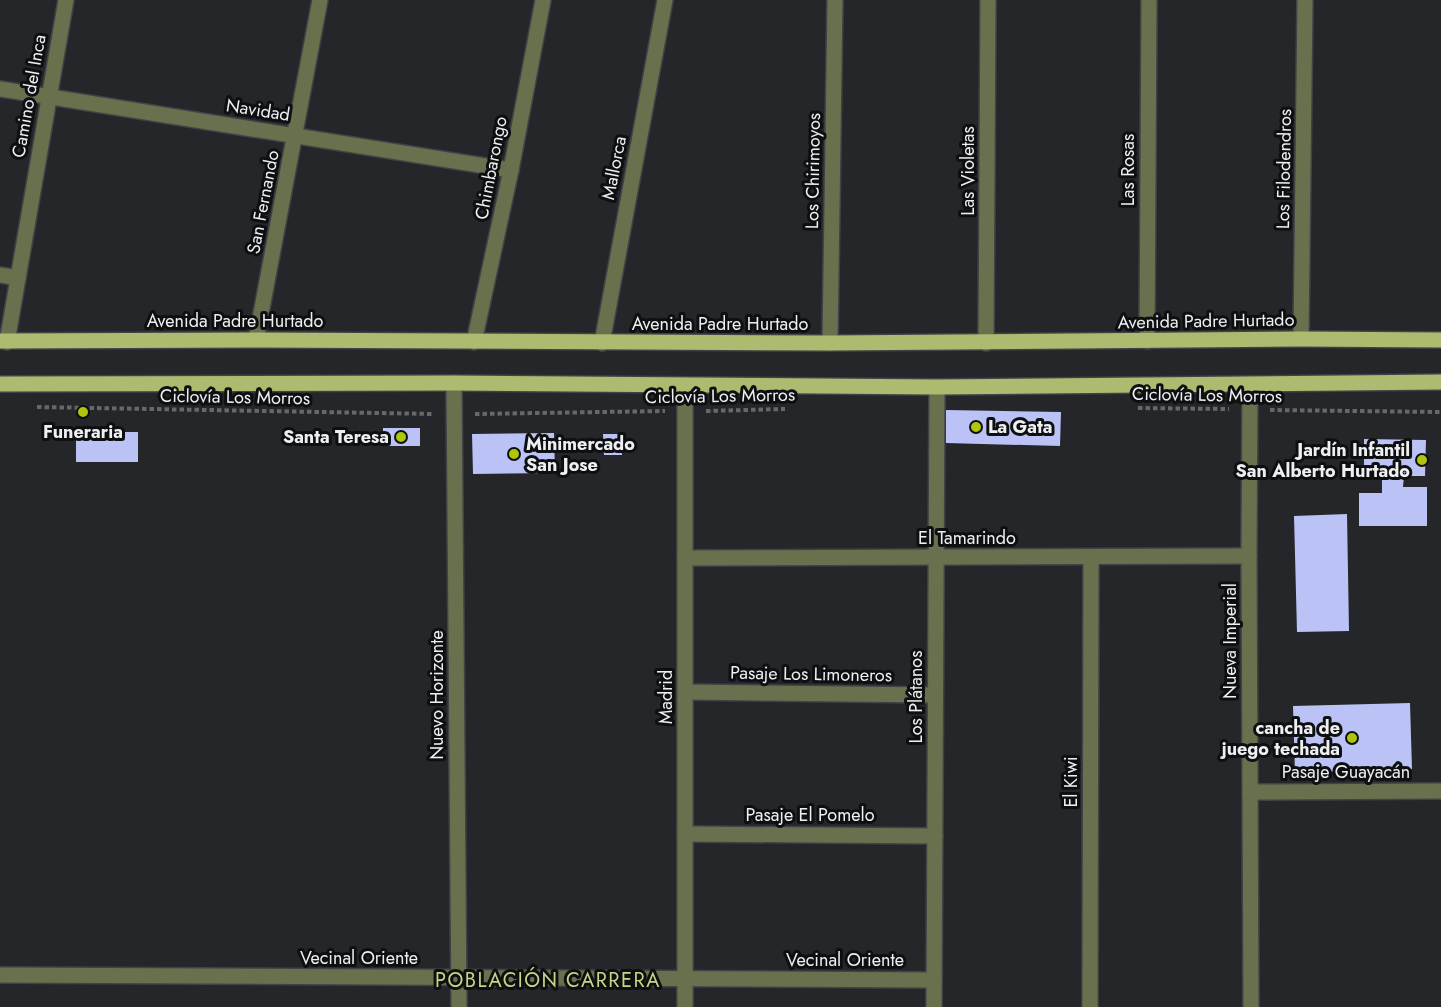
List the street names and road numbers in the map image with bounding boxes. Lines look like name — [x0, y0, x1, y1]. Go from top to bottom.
street label: Camino del Inca — [5, 32, 53, 160]
street label: Navidad — [224, 92, 292, 128]
street label: Los Filodendros — [1270, 109, 1298, 229]
street label: Los Chirimoyos — [799, 113, 827, 229]
street label: Chimbarongo — [468, 114, 514, 222]
street label: Las Violetas — [955, 126, 981, 216]
street label: Mallorca — [595, 134, 633, 202]
street label: Las Rosas — [1115, 134, 1141, 206]
street label: San Fernando — [240, 148, 286, 256]
street label: Avenida Padre Hurtado — [1117, 306, 1295, 336]
street label: Avenida Padre Hurtado — [147, 308, 324, 334]
street label: Avenida Padre Hurtado — [632, 311, 809, 337]
street label: Ciclovía Los Morros — [1132, 381, 1282, 409]
street label: Ciclovía Los Morros — [645, 382, 795, 410]
street label: Ciclovía Los Morros — [160, 383, 310, 411]
street label: El Tamarindo — [918, 525, 1016, 551]
street label: Nueva Imperial — [1217, 583, 1243, 699]
street label: Nuevo Horizonte — [424, 630, 450, 760]
street label: Los Plátanos — [903, 651, 929, 743]
street label: Pasaje Los Limoneros — [730, 660, 892, 688]
street label: Madrid — [653, 670, 679, 724]
street label: El Kiwi — [1058, 756, 1084, 808]
street label: Pasaje Guayacán — [1282, 759, 1410, 785]
street label: Pasaje El Pomelo — [746, 802, 875, 828]
street label: Vecinal Oriente — [300, 945, 418, 971]
street label: Vecinal Oriente — [786, 947, 904, 973]

